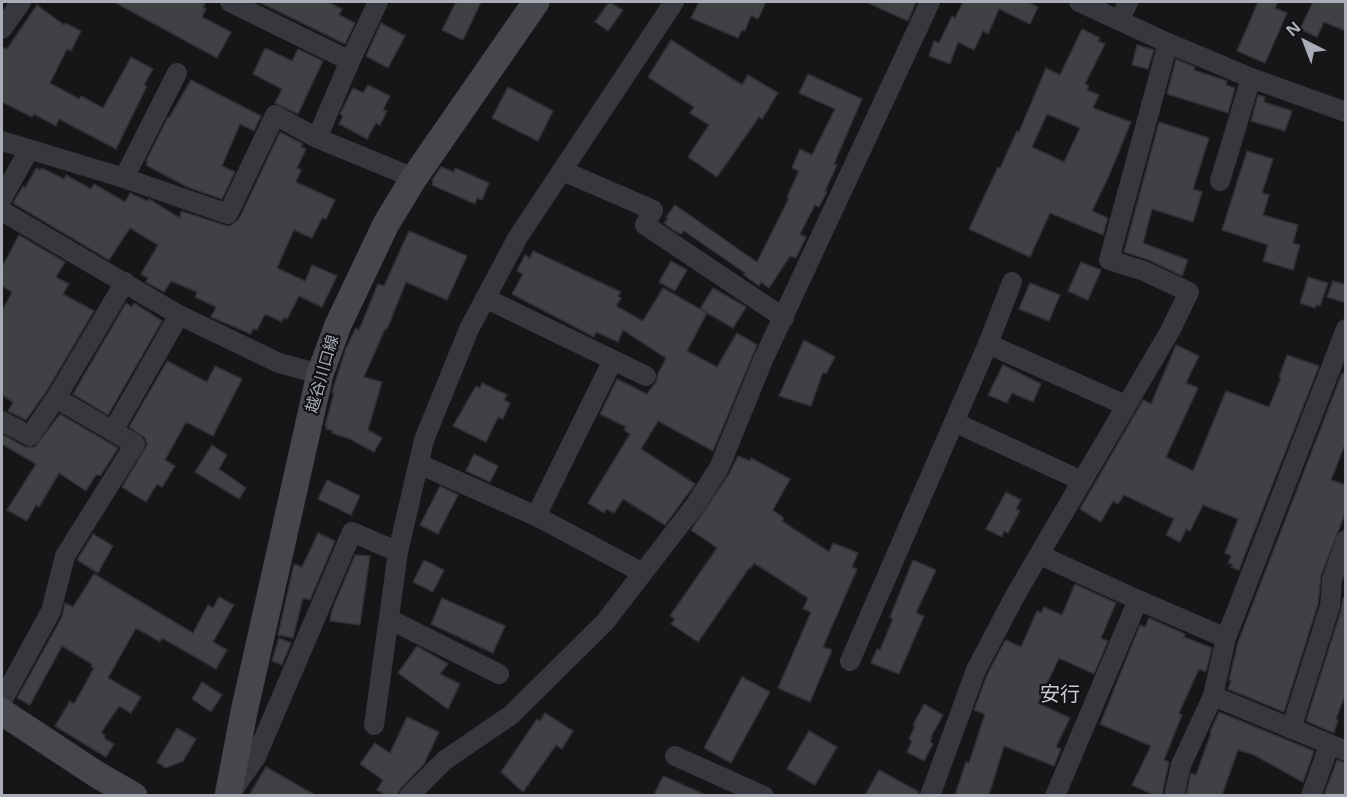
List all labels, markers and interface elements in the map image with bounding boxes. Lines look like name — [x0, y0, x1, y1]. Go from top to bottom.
north arrow — [1275, 12, 1335, 72]
text: N — [1281, 16, 1305, 41]
street label: 越谷川口線 — [303, 333, 343, 415]
district label: 安行 — [1040, 683, 1080, 707]

